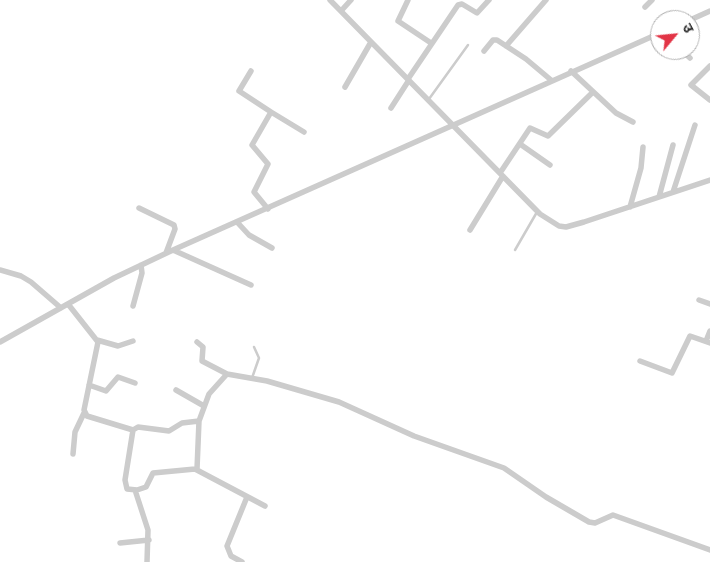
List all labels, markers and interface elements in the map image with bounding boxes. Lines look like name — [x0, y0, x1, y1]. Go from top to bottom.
north arrow — [650, 10, 700, 60]
text: उ — [678, 21, 697, 36]

